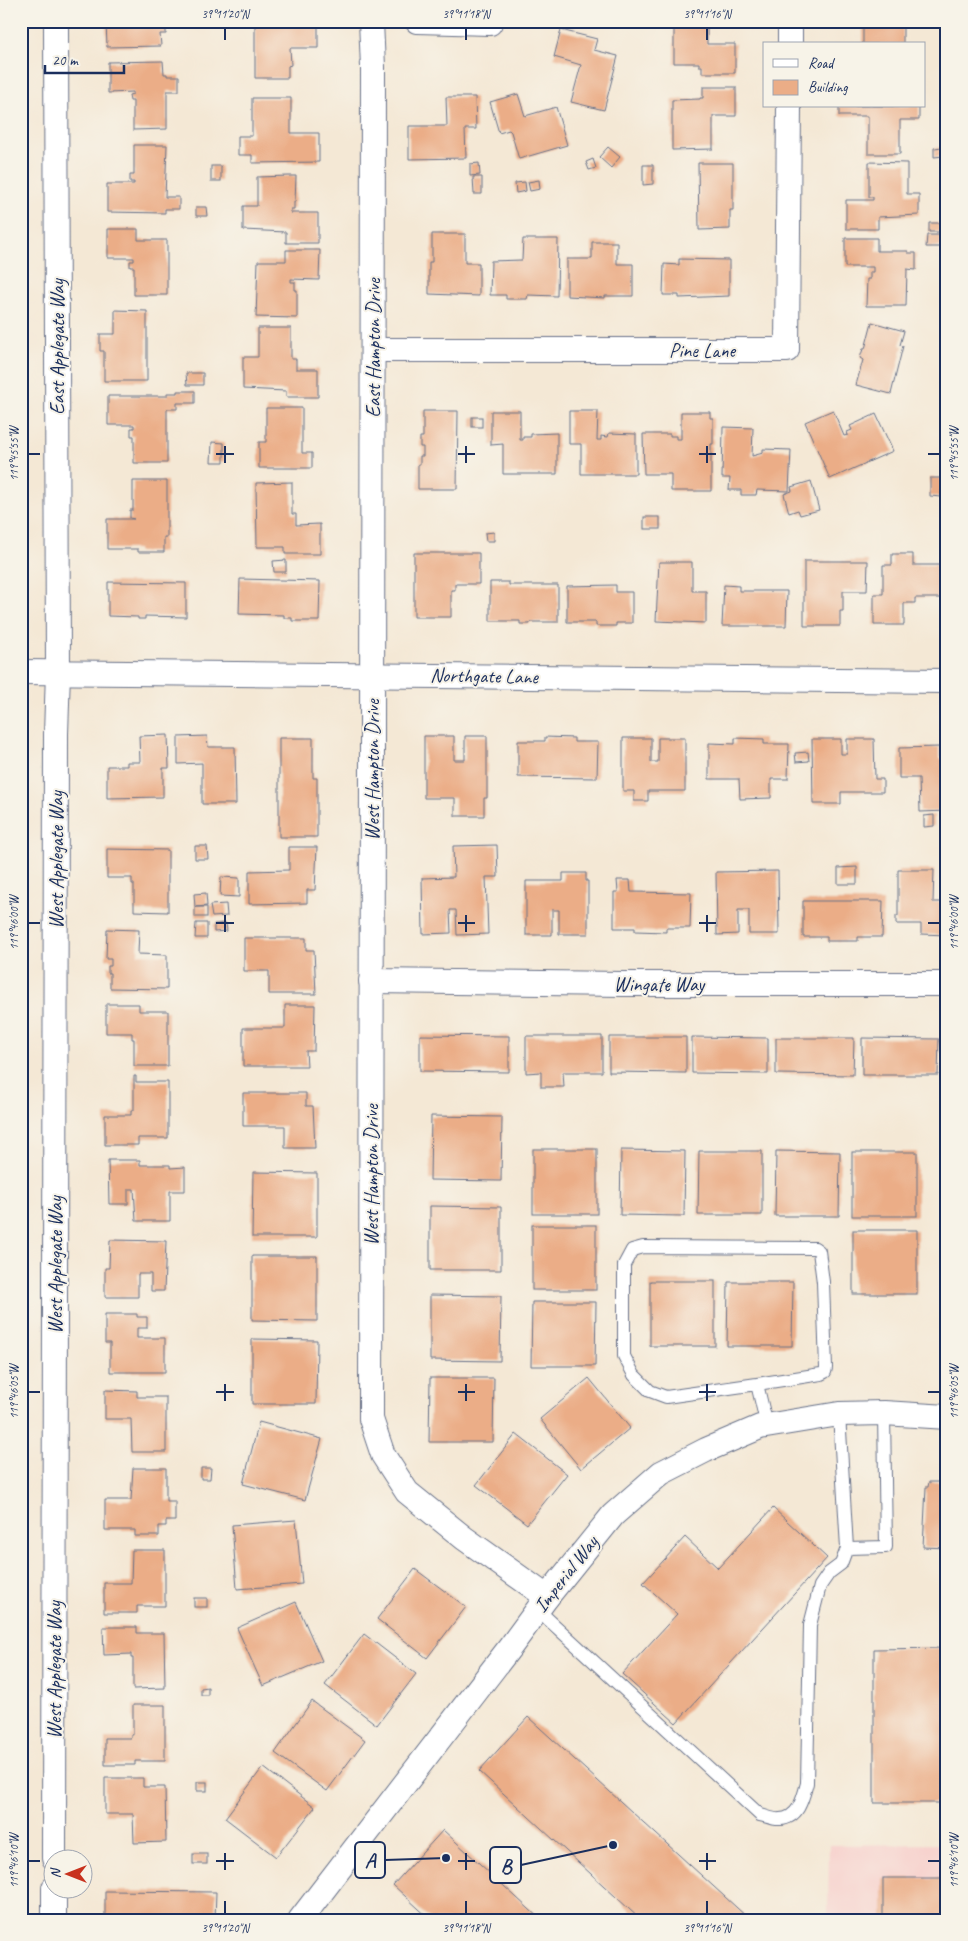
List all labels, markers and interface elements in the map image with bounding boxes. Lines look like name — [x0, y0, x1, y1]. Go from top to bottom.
text: 39°11'20"N — [201, 6, 250, 22]
text: 39°11'18"N — [442, 6, 491, 22]
text: 39°11'16"N — [683, 6, 732, 22]
scale bar — [45, 42, 124, 74]
legend — [763, 42, 926, 108]
text: 20 m — [52, 51, 79, 70]
text: Road — [808, 54, 835, 73]
text: Building — [808, 78, 848, 97]
street label: East Hampton Drive — [361, 277, 386, 418]
street label: East Applegate Way — [45, 278, 70, 415]
street label: Pine Lane — [669, 338, 736, 363]
text: 119°45'55"W — [6, 425, 22, 481]
text: 119°45'55"W — [946, 425, 962, 481]
street label: Northgate Lane — [430, 663, 540, 689]
street label: West Hampton Drive — [360, 698, 385, 840]
street label: West Applegate Way — [44, 790, 69, 929]
text: 119°46'00"W — [6, 894, 22, 950]
text: 119°46'00"W — [946, 894, 962, 950]
street label: Wingate Way — [614, 972, 706, 997]
street label: West Hampton Drive — [359, 1103, 384, 1245]
street label: West Applegate Way — [43, 1195, 68, 1334]
text: 119°46'05"W — [6, 1363, 22, 1419]
text: 119°46'05"W — [946, 1363, 962, 1419]
street label: Imperial Way — [528, 1530, 604, 1617]
street label: West Applegate Way — [42, 1600, 67, 1739]
text: 119°46'10"W — [6, 1832, 22, 1888]
text: 119°46'10"W — [946, 1832, 962, 1888]
callout: A — [355, 1842, 385, 1878]
text: A — [365, 1847, 377, 1873]
callout: B — [490, 1847, 521, 1883]
north arrow — [42, 1848, 92, 1898]
text: B — [501, 1853, 514, 1879]
text: N — [47, 1867, 64, 1878]
text: 39°11'20"N — [201, 1920, 250, 1936]
text: 39°11'18"N — [442, 1920, 491, 1936]
text: 39°11'16"N — [683, 1920, 732, 1936]

